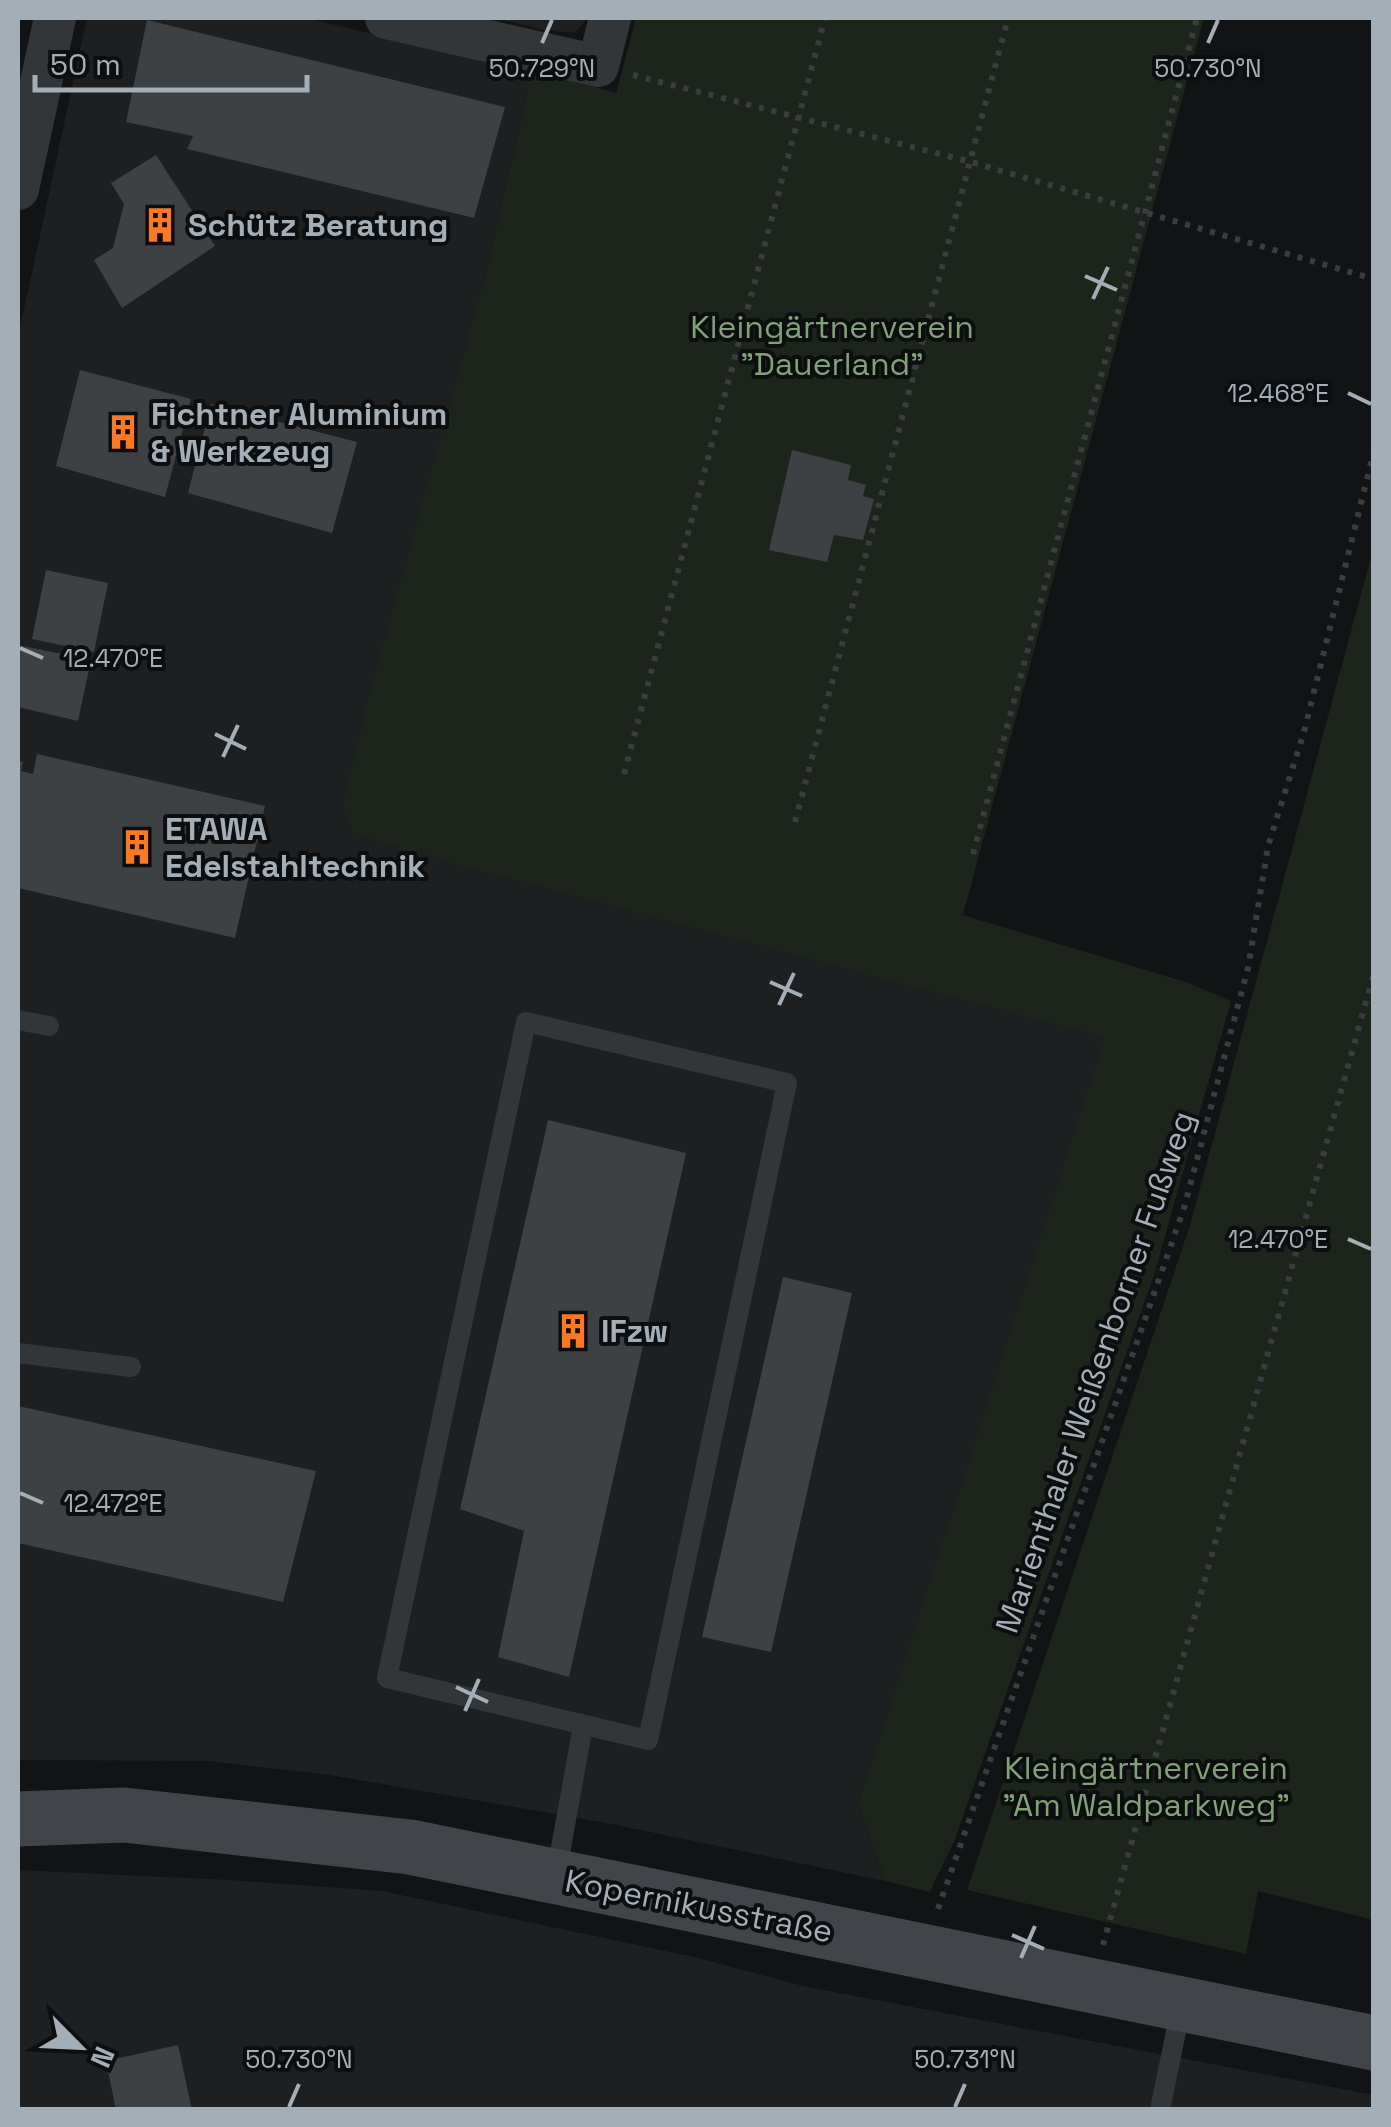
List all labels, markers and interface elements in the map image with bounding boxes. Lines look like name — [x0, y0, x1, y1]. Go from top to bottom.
scale bar — [35, 30, 308, 92]
text: 50 m — [50, 45, 121, 84]
text: 50.729°N — [489, 52, 595, 84]
text: 50.730°N — [1154, 52, 1262, 84]
place label: Schütz Beratung — [188, 205, 448, 245]
building icon: Schütz Beratung — [141, 206, 179, 244]
park label: Kleingärtnerverein "Dauerland" — [690, 307, 974, 384]
text: 12.468°E — [1227, 377, 1329, 409]
place label: Fichtner Aluminium & Werkzeug — [151, 394, 447, 471]
building icon: Fichtner Aluminium & Werkzeug — [104, 413, 142, 451]
text: 12.470°E — [63, 642, 163, 674]
place label: ETAWA Edelstahltechnik — [165, 809, 425, 886]
building icon: ETAWA Edelstahltechnik — [118, 828, 156, 866]
street label: Marienthaler Weißenborner Fußweg — [987, 1106, 1203, 1638]
text: 12.470°E — [1228, 1223, 1328, 1255]
place label: IFzw — [601, 1311, 668, 1351]
building icon: IFzw — [554, 1312, 592, 1350]
text: 12.472°E — [63, 1487, 163, 1519]
park label: Kleingärtnerverein "Am Waldparkweg" — [1002, 1748, 1290, 1825]
street label: Kopernikusstraße — [562, 1860, 836, 1952]
north arrow — [30, 1997, 130, 2097]
text: N — [83, 2041, 123, 2073]
text: 50.730°N — [245, 2043, 353, 2075]
text: 50.731°N — [914, 2043, 1016, 2075]

